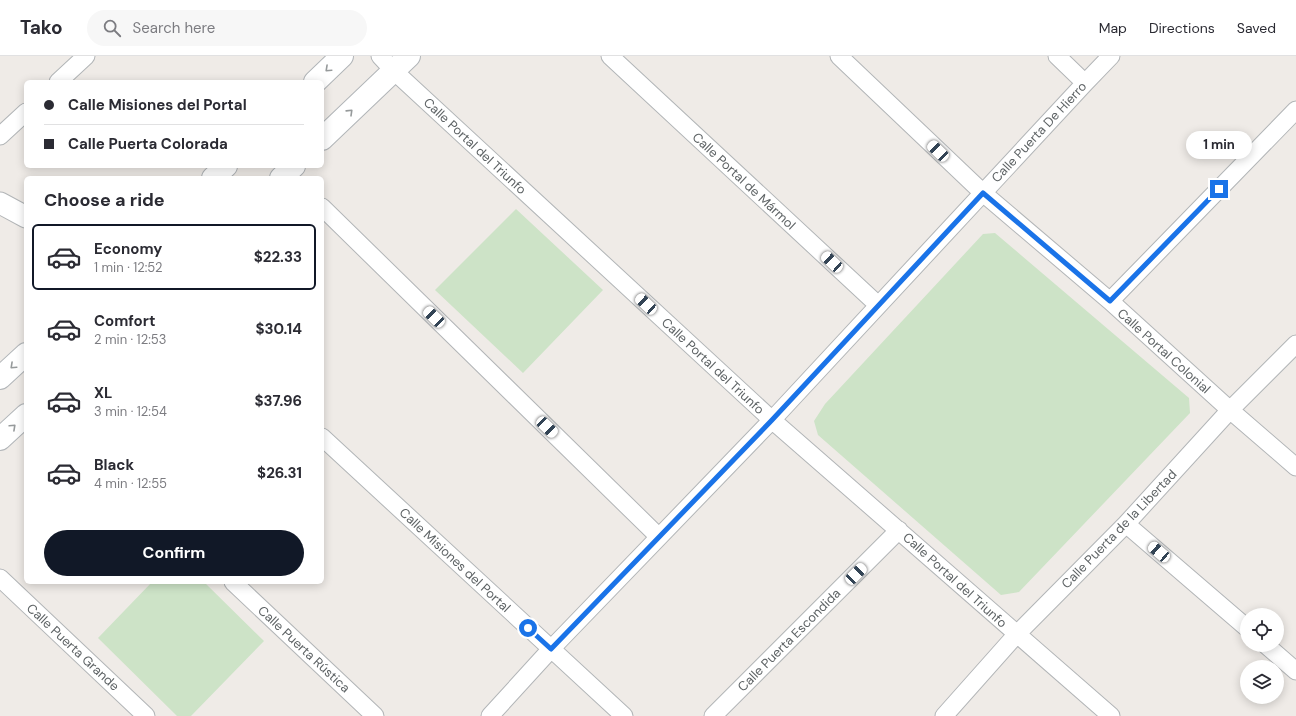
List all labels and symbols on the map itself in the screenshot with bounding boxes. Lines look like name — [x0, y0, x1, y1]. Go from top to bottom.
one-way arrow — [325, 64, 333, 72]
street label: Calle Puerta De Hierro — [988, 78, 1090, 186]
street label: Calle Portal del Triunfo — [420, 94, 530, 198]
one-way arrow — [345, 109, 353, 117]
street label: Calle Portal de Mármol — [689, 129, 799, 233]
callout: 1 min — [1186, 131, 1252, 159]
car — [925, 138, 951, 164]
route end — [1210, 180, 1228, 198]
car — [819, 249, 845, 275]
car — [633, 291, 659, 317]
car — [421, 304, 447, 330]
street label: Calle Portal Colonial — [1114, 305, 1214, 397]
street label: Calle Portal del Triunfo — [658, 314, 768, 418]
one-way arrow — [10, 361, 18, 369]
car — [534, 414, 560, 440]
one-way arrow — [8, 425, 16, 432]
street label: Calle Puerta de la Libertad — [1058, 466, 1180, 592]
street label: Calle Misiones del Portal — [396, 504, 514, 616]
street label: Calle Portal del Triunfo — [899, 529, 1011, 631]
car — [1146, 540, 1172, 564]
car — [843, 561, 869, 587]
street label: Calle Puerta Escondida — [734, 585, 844, 695]
street label: Calle Puerta Grande — [23, 600, 123, 694]
street label: Calle Puerta Rústica — [254, 602, 354, 696]
route start — [519, 619, 537, 637]

